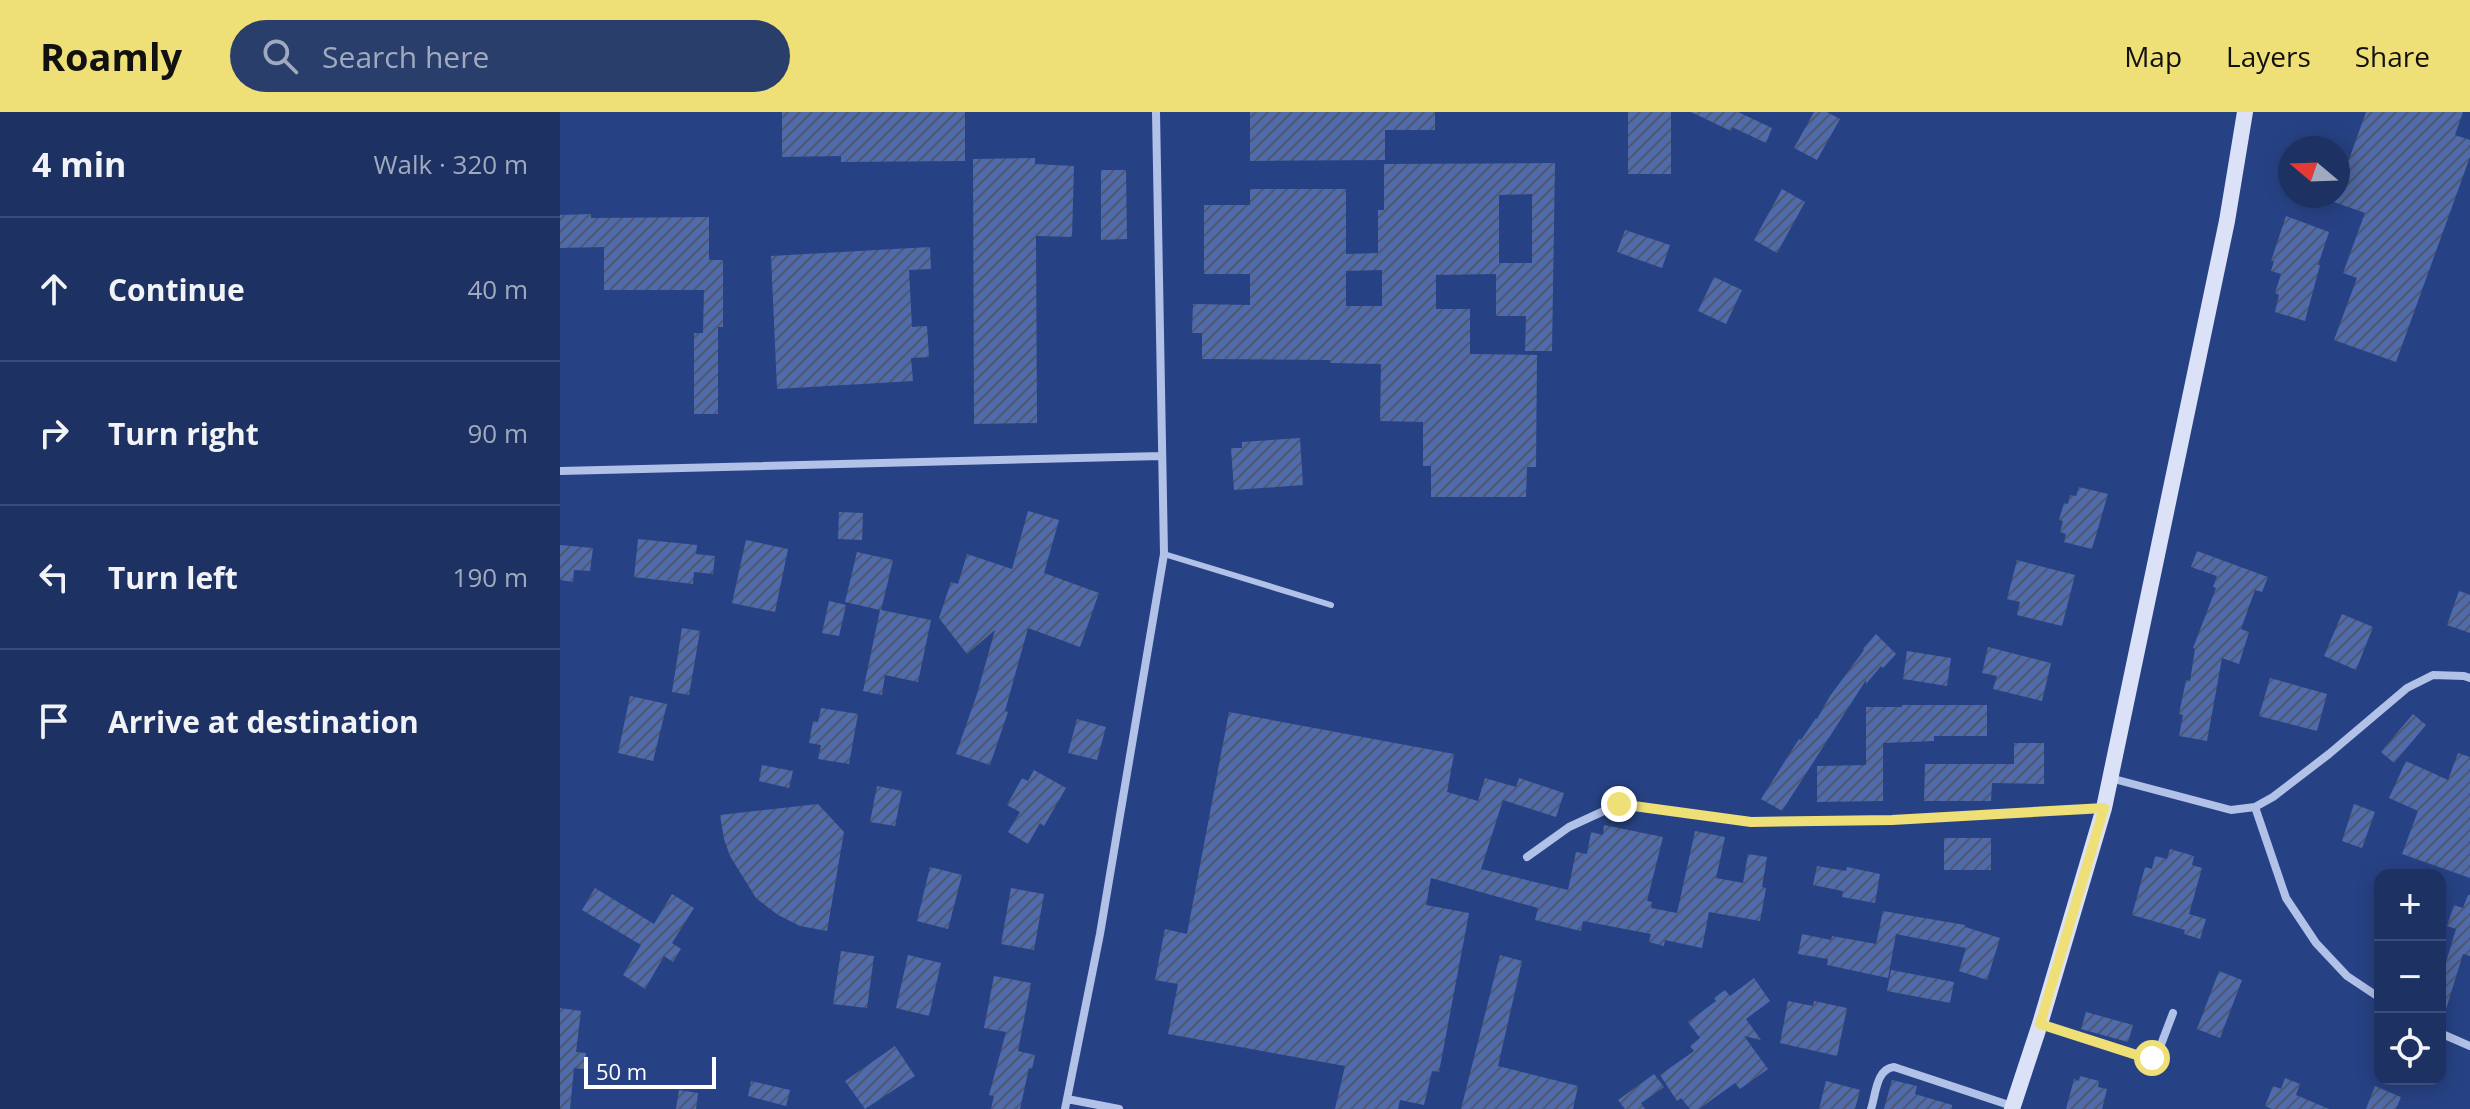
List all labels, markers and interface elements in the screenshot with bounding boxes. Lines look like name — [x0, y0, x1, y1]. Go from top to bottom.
search box — [230, 20, 790, 92]
text: Roamly — [40, 30, 182, 82]
icon: search — [258, 34, 302, 78]
text: Search here — [322, 36, 489, 77]
text: Map — [2124, 37, 2182, 75]
text: Layers — [2226, 37, 2311, 75]
text: Share — [2355, 37, 2430, 75]
north arrow — [2278, 136, 2350, 208]
text: 4 min — [32, 141, 126, 187]
text: Walk · 320 m — [374, 146, 528, 182]
icon: ahead — [32, 267, 76, 311]
text: Continue — [108, 269, 245, 310]
text: 40 m — [467, 271, 528, 307]
icon: right — [32, 411, 76, 455]
text: Turn right — [108, 413, 259, 454]
text: 90 m — [467, 415, 528, 451]
icon: left — [32, 555, 76, 599]
text: Turn left — [108, 557, 238, 598]
text: 190 m — [453, 559, 528, 595]
icon: arrive — [32, 699, 76, 743]
text: Arrive at destination — [108, 701, 419, 742]
route end — [1601, 786, 1637, 822]
map controls — [2374, 869, 2446, 1085]
button: + — [2374, 869, 2446, 941]
button: − — [2374, 941, 2446, 1013]
button: locate — [2374, 1013, 2446, 1085]
route start — [2134, 1040, 2170, 1076]
scale bar — [584, 1053, 716, 1089]
text: 50 m — [596, 1056, 647, 1086]

